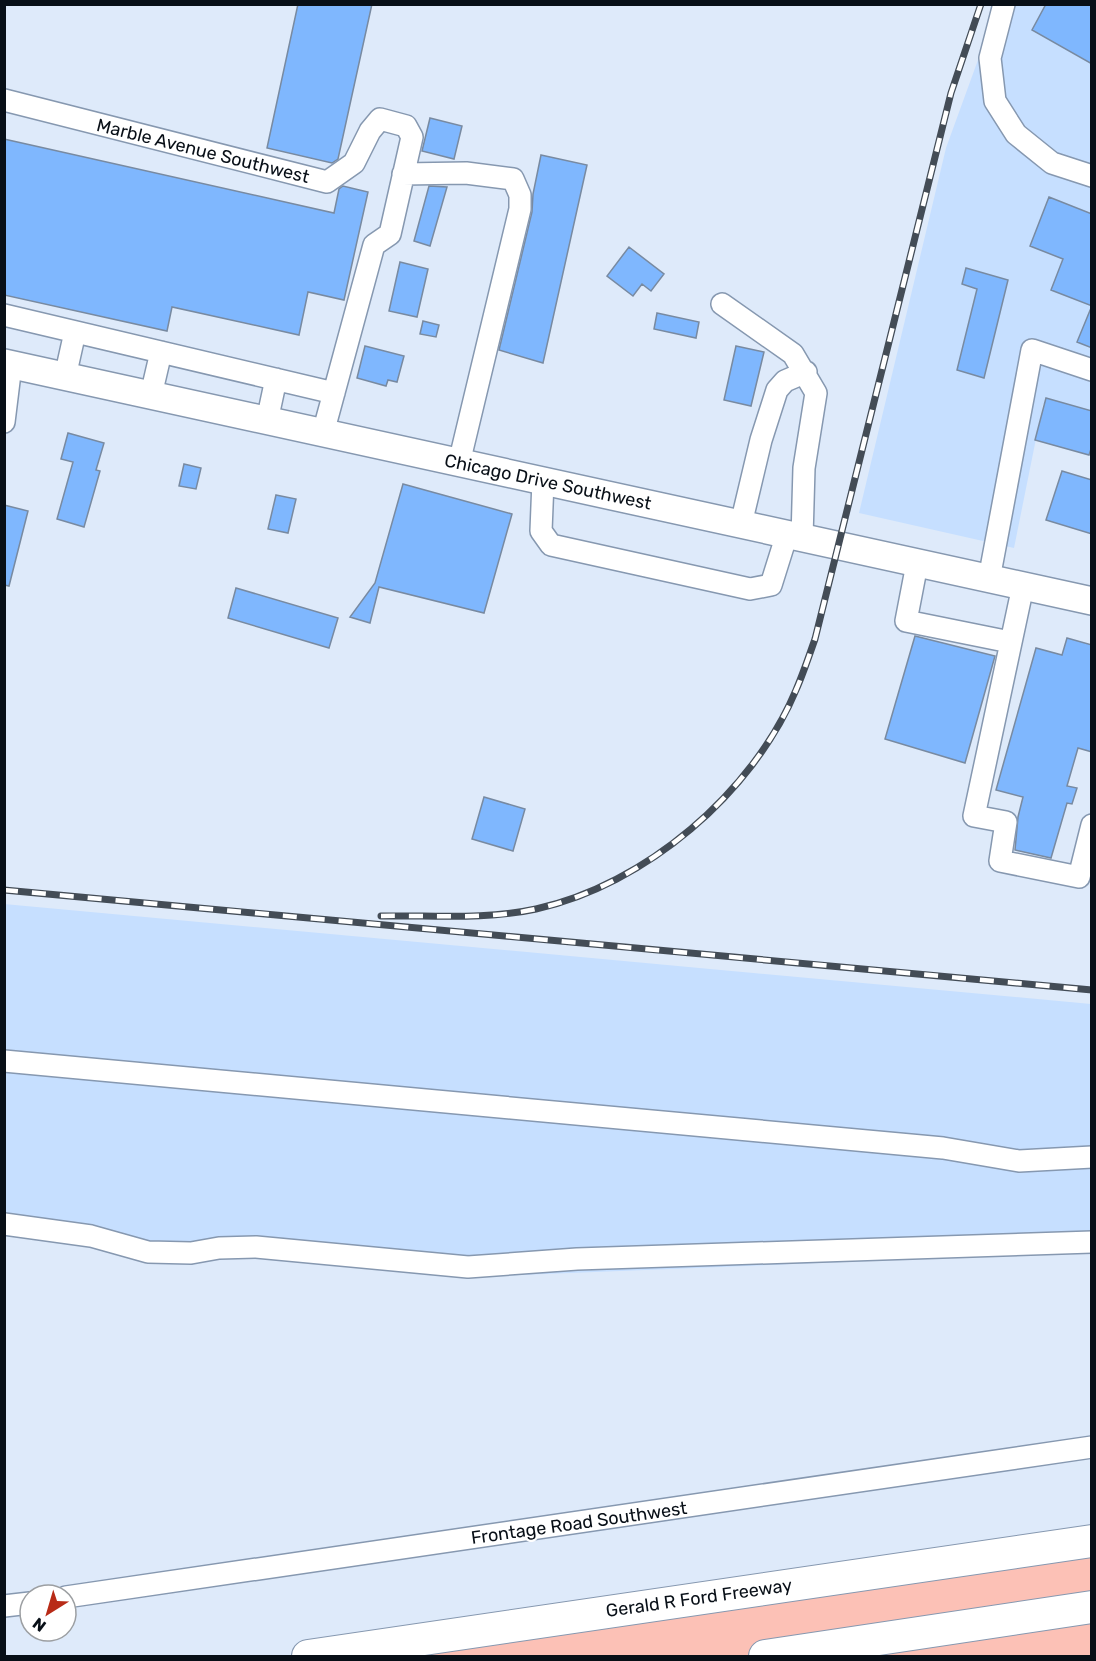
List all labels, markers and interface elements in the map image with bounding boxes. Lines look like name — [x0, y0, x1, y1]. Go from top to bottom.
street label: Marble Avenue Southwest — [94, 114, 312, 188]
street label: Chicago Drive Southwest — [442, 449, 654, 515]
street label: Frontage Road Southwest — [470, 1497, 688, 1549]
street label: Gerald R Ford Freeway — [605, 1574, 794, 1622]
north arrow — [18, 1583, 78, 1643]
text: N — [29, 1614, 50, 1636]

